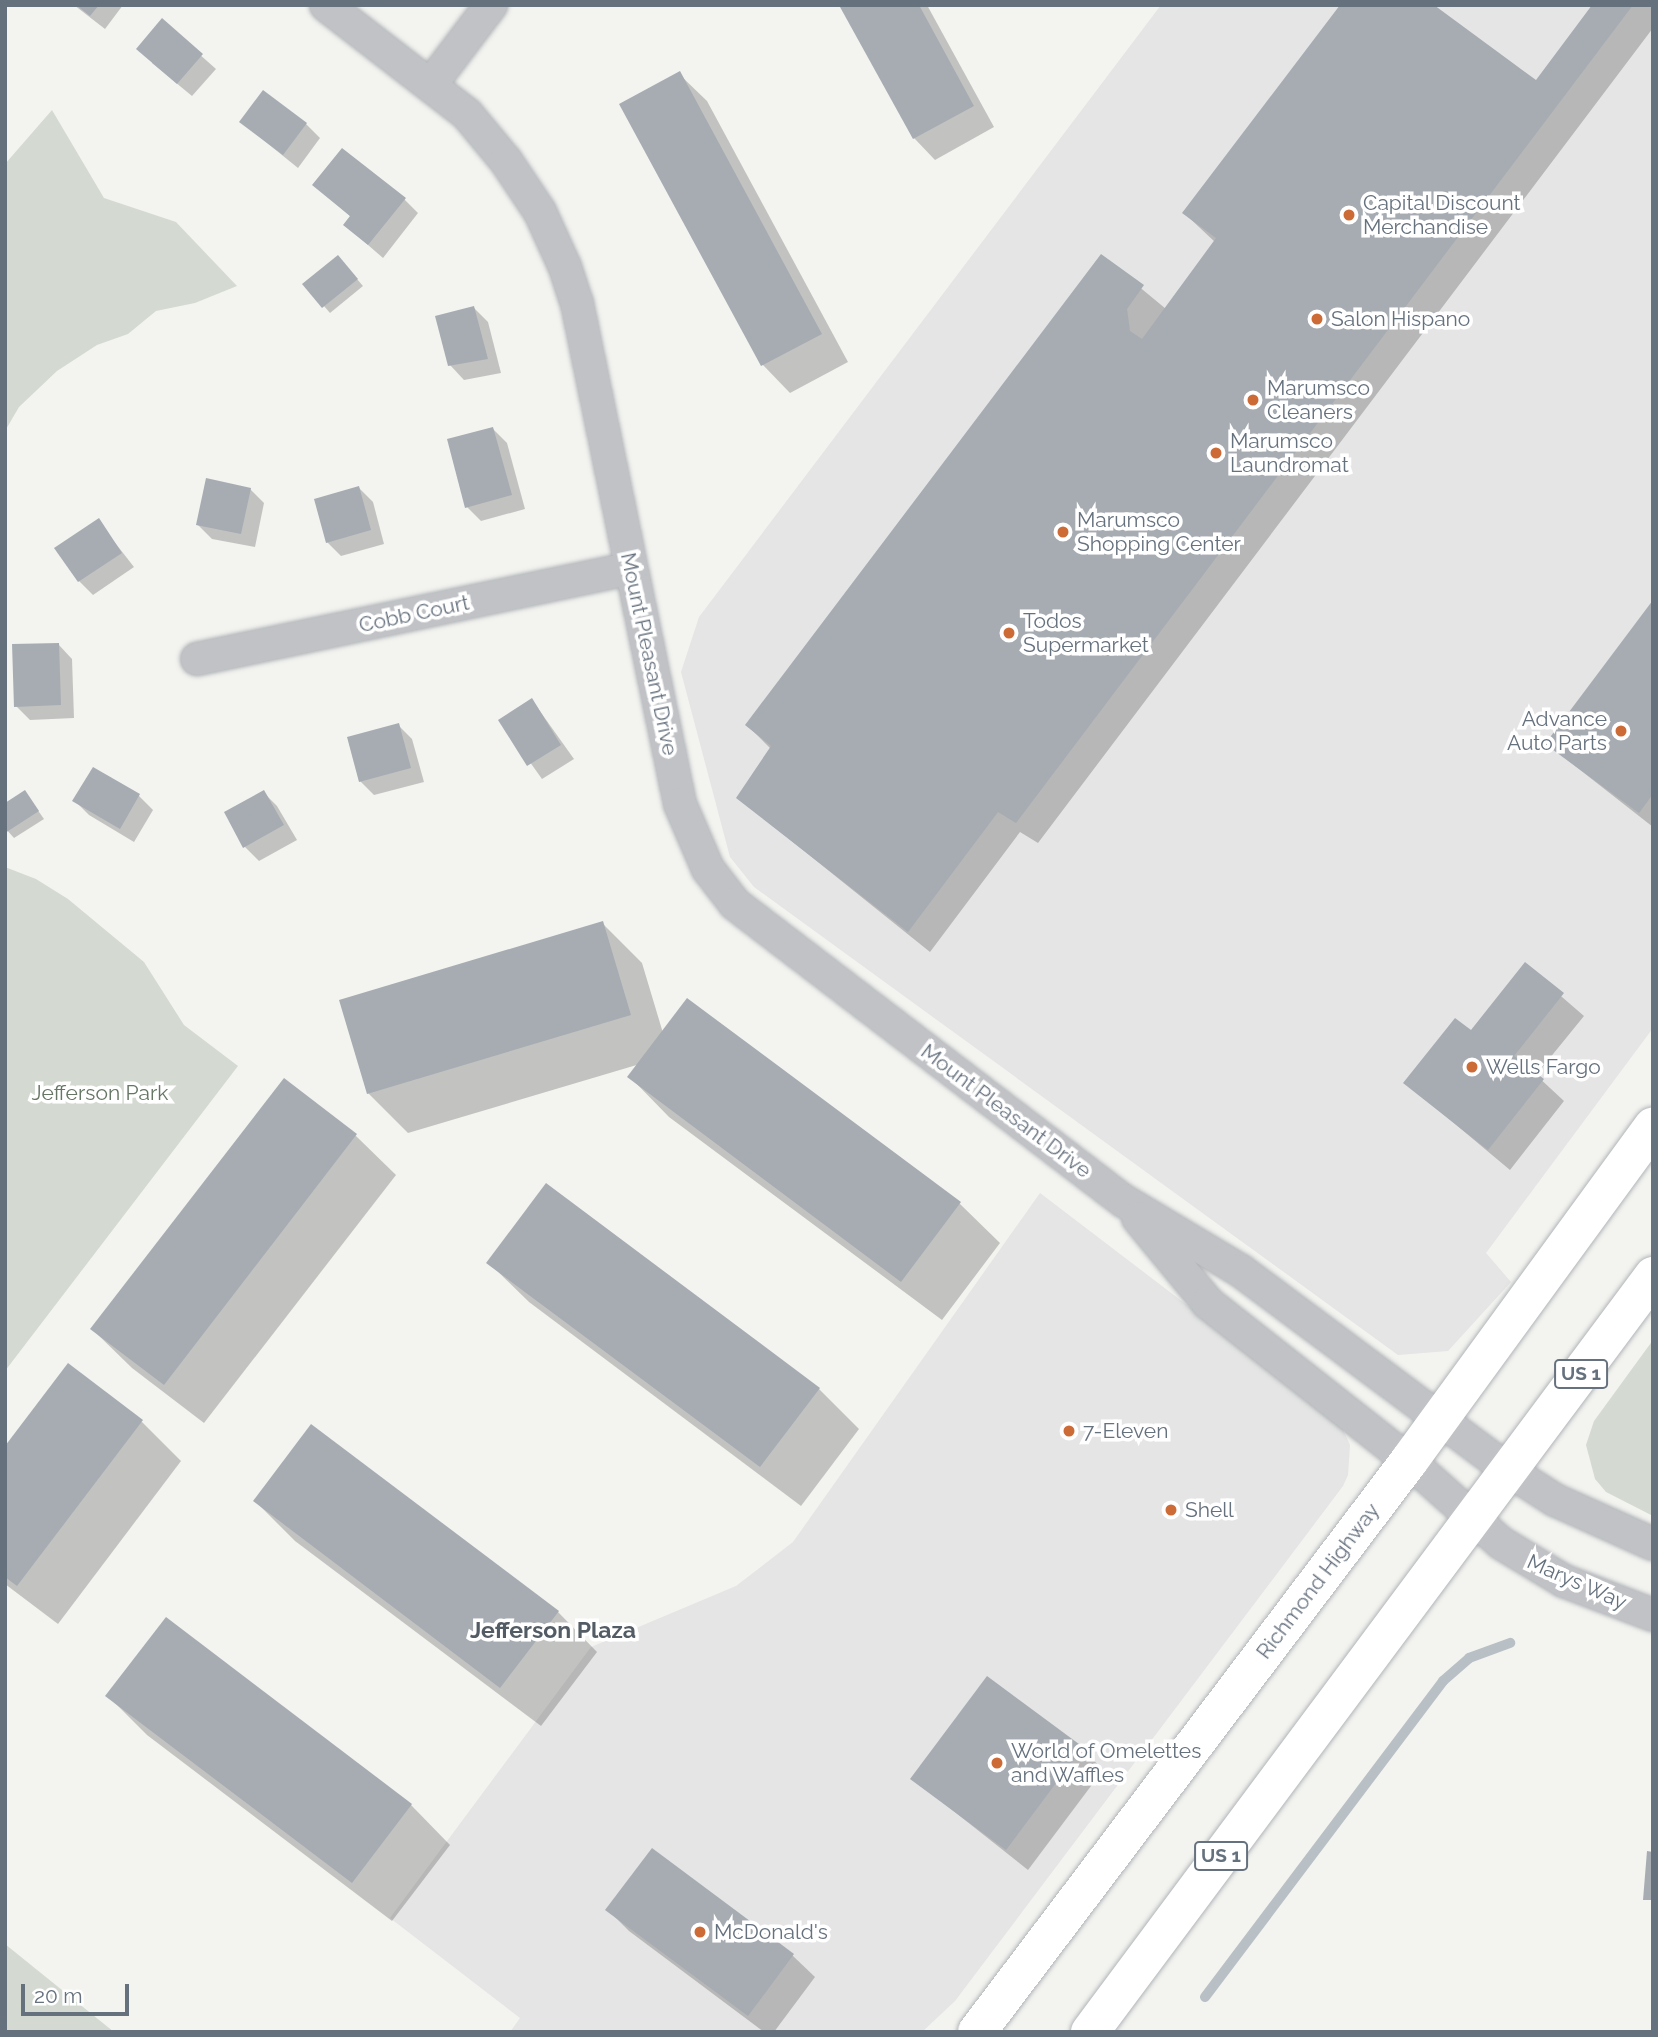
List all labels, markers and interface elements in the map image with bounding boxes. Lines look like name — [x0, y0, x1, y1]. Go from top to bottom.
place label: Capital Discount Merchandise — [1363, 190, 1521, 240]
marker: Capital Discount Merchandise — [1341, 207, 1357, 223]
place label: Salon Hispano — [1331, 306, 1470, 332]
marker: Salon Hispano — [1309, 311, 1325, 327]
place label: Marumsco Cleaners — [1267, 375, 1370, 425]
marker: Marumsco Cleaners — [1245, 392, 1261, 408]
place label: Marumsco Laundromat — [1230, 428, 1349, 478]
marker: Marumsco Laundromat — [1208, 445, 1224, 461]
place label: Marumsco Shopping Center — [1077, 507, 1241, 557]
marker: Marumsco Shopping Center — [1055, 524, 1071, 540]
street label: Mount Pleasant Drive — [615, 550, 683, 758]
street label: Cobb Court — [357, 590, 471, 638]
place label: Todos Supermarket — [1023, 608, 1149, 658]
marker: Todos Supermarket — [1001, 625, 1017, 641]
place label: Advance Auto Parts — [1507, 706, 1607, 756]
marker: Advance Auto Parts — [1613, 723, 1629, 739]
street label: Mount Pleasant Drive — [916, 1039, 1096, 1183]
place label: Wells Fargo — [1486, 1054, 1601, 1080]
marker: Wells Fargo — [1464, 1059, 1480, 1075]
park label: Jefferson Park — [32, 1080, 168, 1106]
road number: US 1 — [1553, 1358, 1609, 1390]
place label: 7-Eleven — [1083, 1418, 1168, 1444]
marker: 7-Eleven — [1061, 1423, 1077, 1439]
place label: Shell — [1185, 1497, 1234, 1523]
street label: Richmond Highway — [1251, 1498, 1385, 1664]
marker: Shell — [1163, 1502, 1179, 1518]
street label: Marys Way — [1523, 1549, 1631, 1615]
district label: Jefferson Plaza — [470, 1616, 636, 1644]
place label: World of Omelettes and Waffles — [1011, 1738, 1202, 1788]
marker: World of Omelettes and Waffles — [989, 1755, 1005, 1771]
road number: US 1 — [1193, 1840, 1249, 1872]
place label: McDonald's — [714, 1919, 828, 1945]
marker: McDonald's — [692, 1924, 708, 1940]
scale bar — [24, 1970, 133, 2014]
text: 20 m — [34, 1983, 82, 2008]

